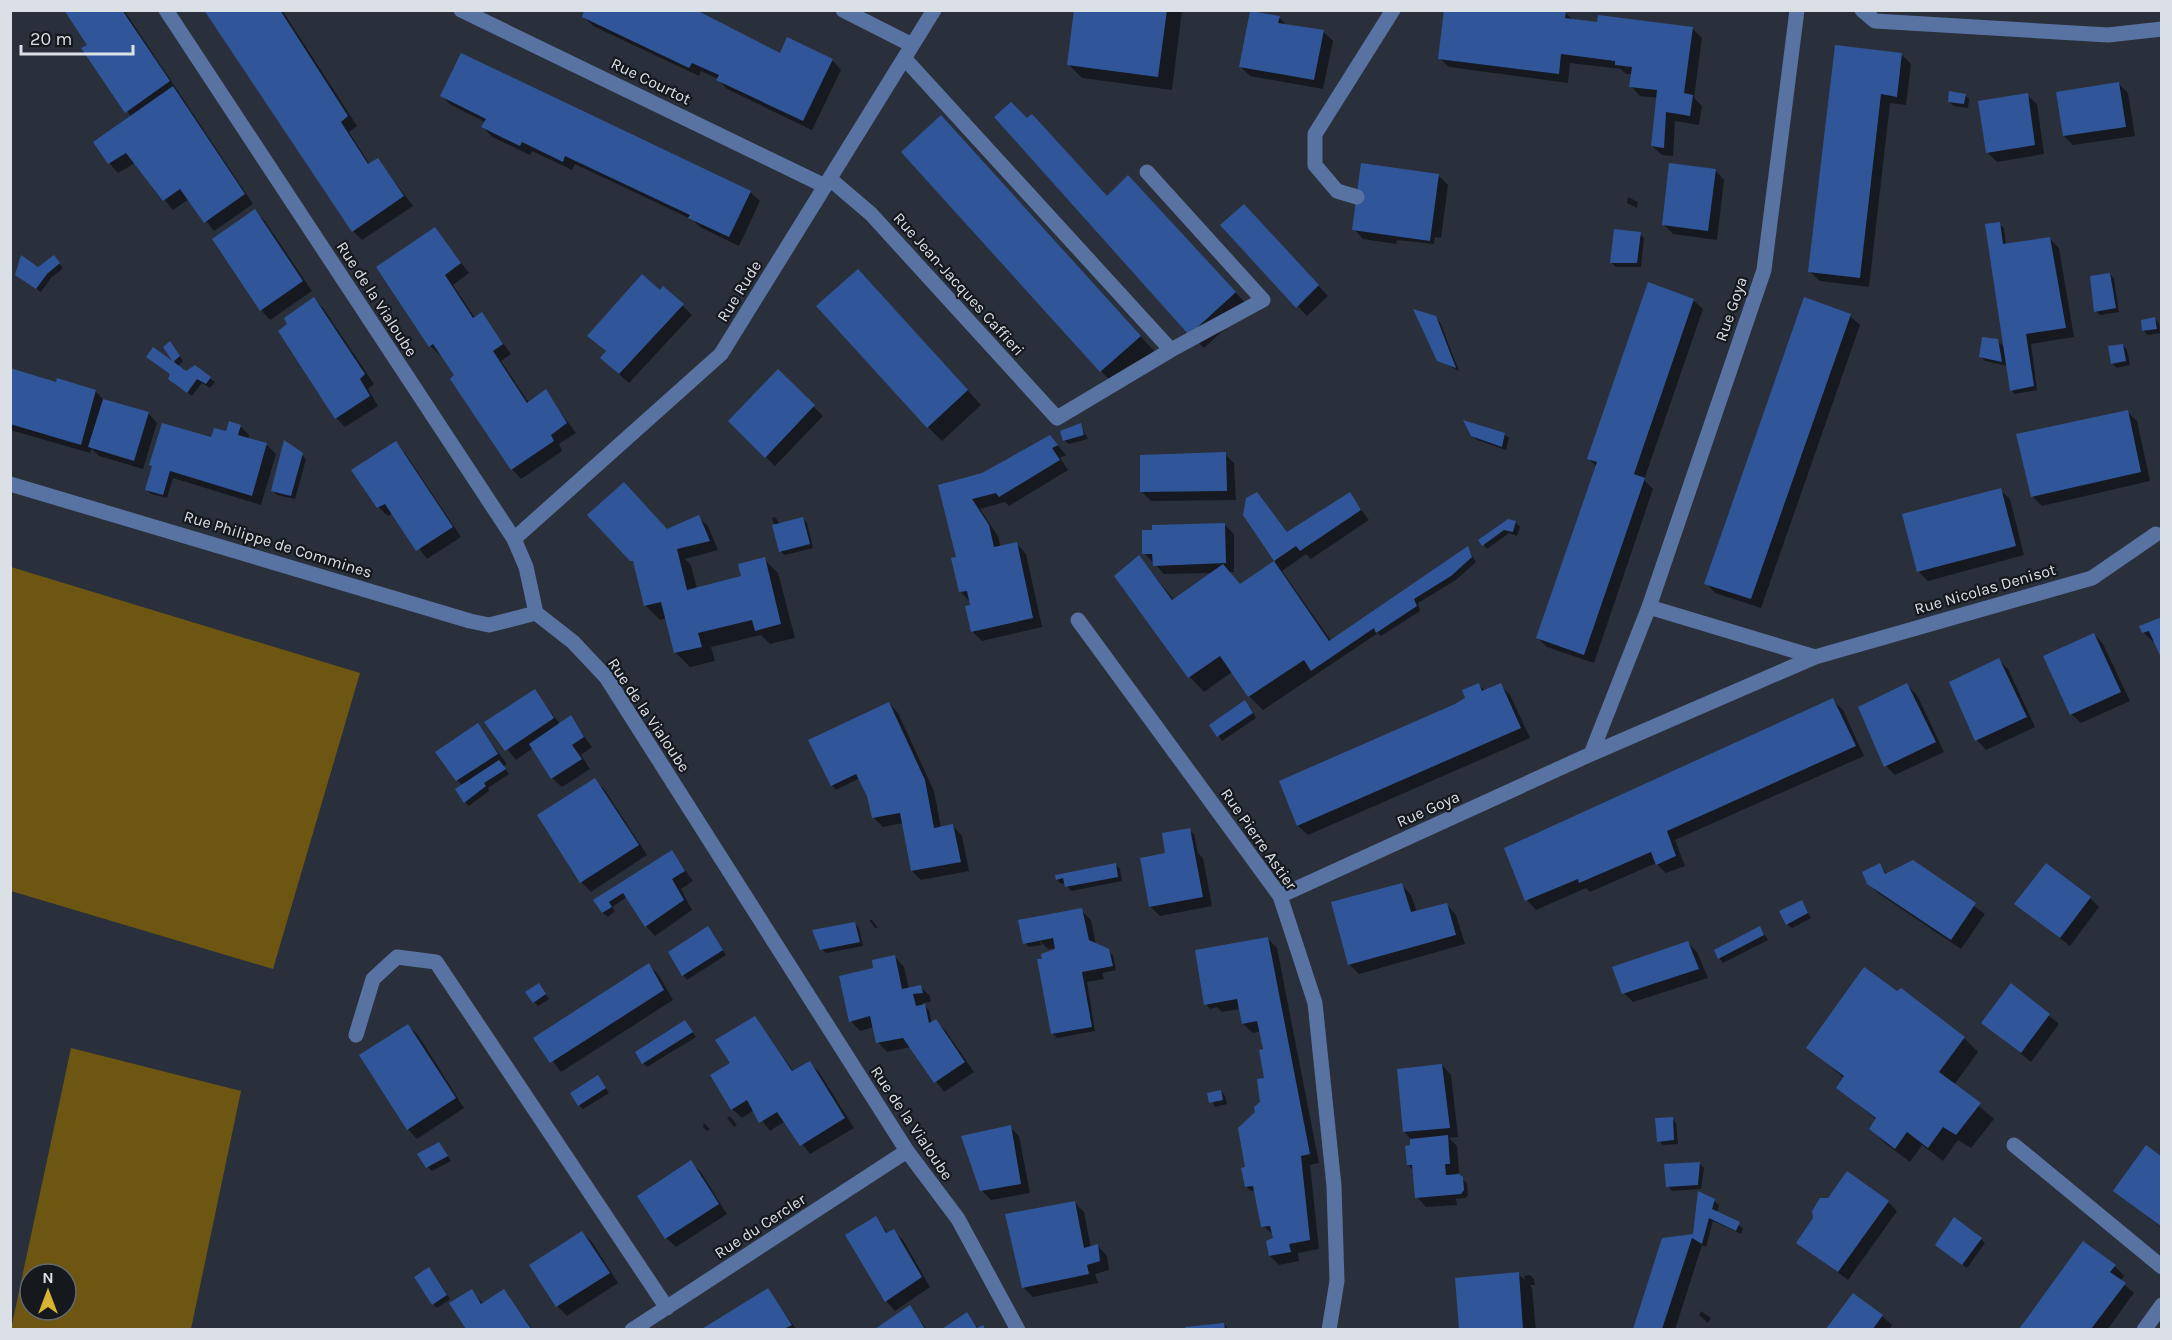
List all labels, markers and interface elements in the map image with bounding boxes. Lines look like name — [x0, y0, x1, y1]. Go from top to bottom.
scale bar — [21, 18, 134, 56]
text: 20 m — [30, 28, 72, 50]
street label: Rue Courtot — [608, 54, 694, 108]
street label: Rue Jean-Jacques Caffieri — [890, 208, 1028, 360]
street label: Rue de la Vialoube — [333, 238, 421, 360]
street label: Rue Rude — [713, 257, 765, 325]
street label: Rue Goya — [1711, 274, 1751, 344]
street label: Rue Philippe de Commines — [182, 506, 374, 582]
street label: Rue Nicolas Denisot — [1912, 560, 2058, 618]
street label: Rue de la Vialoube — [604, 654, 694, 776]
street label: Rue Pierre Astier — [1217, 785, 1301, 893]
street label: Rue Goya — [1394, 787, 1462, 831]
street label: Rue de la Vialoube — [867, 1062, 957, 1184]
street label: Rue du Cercler — [711, 1189, 809, 1263]
north arrow — [18, 1262, 78, 1322]
text: N — [42, 1268, 54, 1287]

